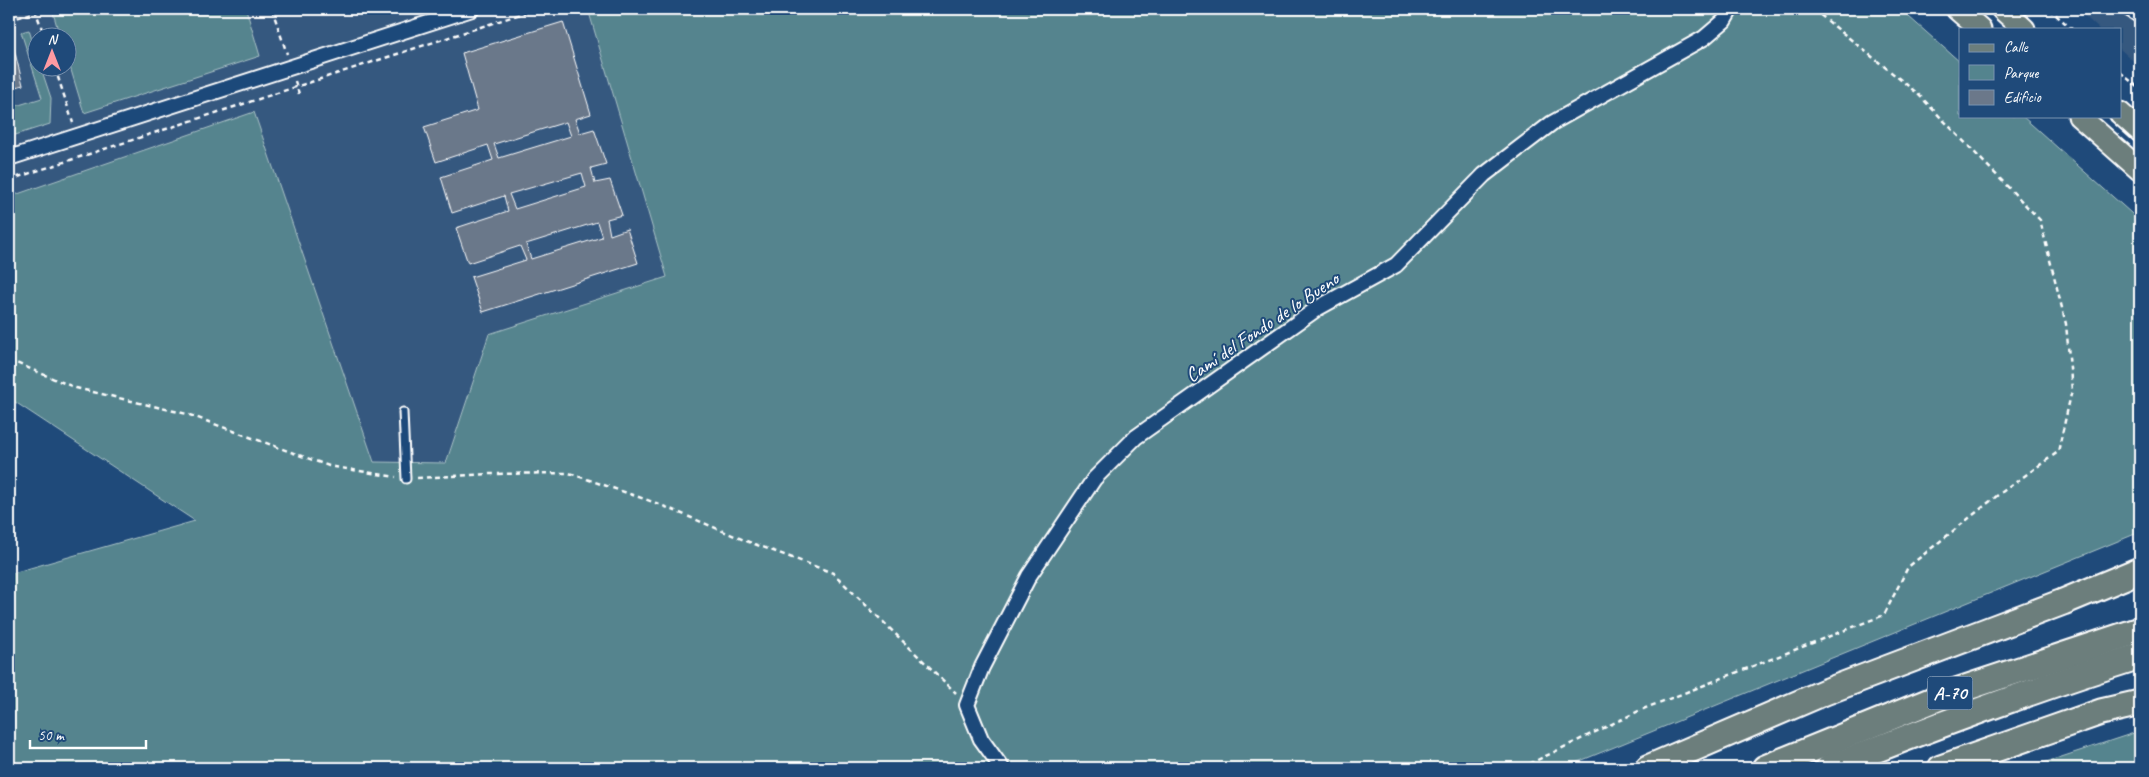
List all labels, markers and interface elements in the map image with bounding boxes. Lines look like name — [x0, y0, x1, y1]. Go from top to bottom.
north arrow — [28, 28, 78, 78]
legend — [1959, 28, 2122, 118]
text: N — [48, 31, 59, 48]
text: Calle — [2004, 38, 2029, 57]
text: Parque — [2004, 64, 2040, 83]
text: Edificio — [2004, 88, 2042, 107]
street label: Camí del Fondo de lo Bueno — [1180, 265, 1345, 388]
road number: A-70 — [1928, 676, 1972, 710]
scale bar — [30, 717, 146, 749]
text: 50 m — [38, 726, 65, 745]

